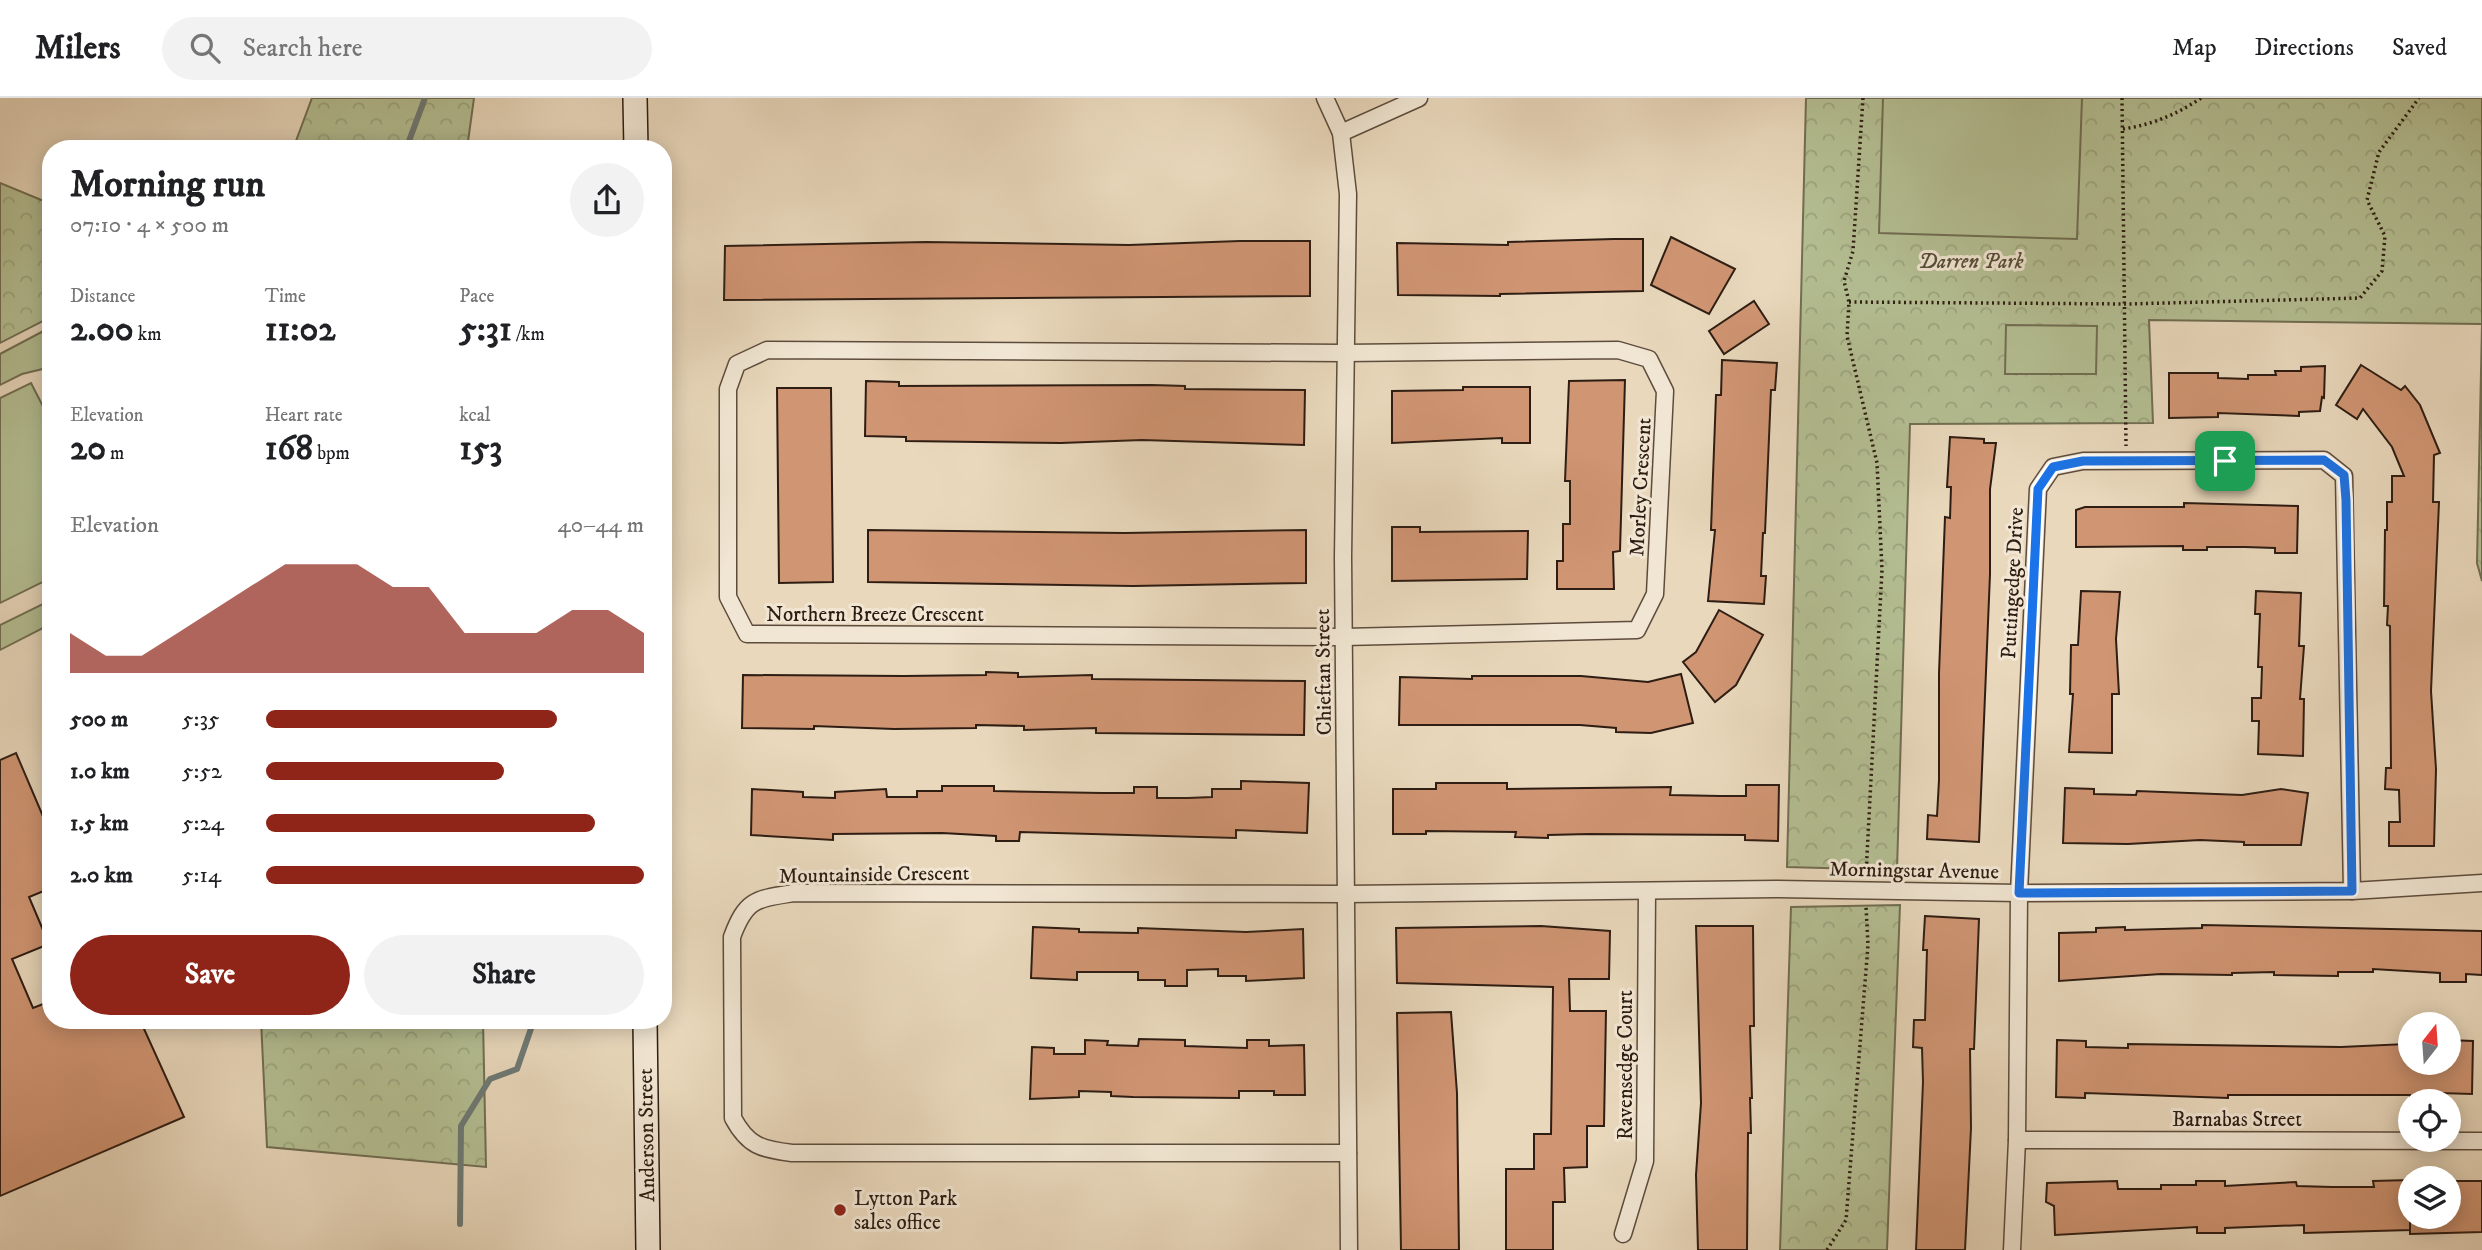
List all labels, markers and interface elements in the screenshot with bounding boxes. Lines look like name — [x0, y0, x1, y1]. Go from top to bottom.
search box — [162, 17, 652, 80]
text: Milers — [35, 28, 120, 69]
icon: search — [186, 29, 224, 67]
text: Search here — [242, 32, 363, 65]
text: Map — [2172, 33, 2217, 63]
text: Directions — [2255, 33, 2354, 63]
text: Saved — [2392, 33, 2447, 63]
text: Morning run — [70, 161, 265, 209]
button: share — [570, 163, 644, 237]
text: 07:10 · 4 × 500 m — [70, 211, 229, 240]
park label: Darren Park — [1919, 249, 2024, 275]
text: Distance — [70, 285, 135, 308]
text: Time — [265, 285, 306, 308]
text: Pace — [459, 285, 494, 308]
text: 2.00 — [70, 308, 134, 352]
text: 11:02 — [265, 308, 336, 352]
text: 5:31 — [459, 308, 512, 352]
text: km — [134, 323, 161, 346]
text: /km — [512, 323, 545, 346]
text: Elevation — [70, 404, 144, 427]
text: Heart rate — [265, 404, 343, 427]
text: kcal — [459, 404, 491, 427]
street label: Morley Crescent — [1624, 417, 1658, 557]
text: 20 — [70, 427, 106, 471]
text: 168 — [265, 427, 313, 471]
text: 153 — [459, 427, 502, 471]
pin — [2195, 431, 2255, 491]
text: m — [106, 442, 124, 465]
text: bpm — [313, 442, 350, 465]
icon: arrive — [2206, 442, 2244, 480]
street label: Puttingedge Drive — [1996, 506, 2030, 660]
text: Elevation — [70, 511, 159, 540]
text: 40–44 m — [558, 511, 644, 540]
street label: Northern Breeze Crescent — [766, 602, 984, 628]
street label: Chieftan Street — [1310, 608, 1338, 735]
text: 500 m — [70, 705, 128, 734]
text: 5:35 — [182, 705, 219, 734]
text: 1.0 km — [70, 757, 130, 786]
text: 5:52 — [182, 757, 222, 786]
text: 1.5 km — [70, 809, 129, 838]
text: 5:24 — [182, 809, 224, 838]
street label: Morningstar Avenue — [1829, 857, 1999, 885]
street label: Mountainside Crescent — [778, 860, 970, 890]
text: 2.0 km — [70, 861, 133, 890]
text: 5:14 — [182, 861, 221, 890]
button: Save — [70, 935, 350, 1015]
button: Share — [364, 935, 644, 1015]
street label: Ravensedge Court — [1613, 990, 1639, 1140]
north arrow — [2398, 1012, 2460, 1074]
map controls — [2398, 1012, 2461, 1229]
street label: Anderson Street — [633, 1068, 661, 1202]
button: locate — [2398, 1089, 2461, 1152]
street label: Barnabas Street — [2172, 1107, 2302, 1133]
button: layers — [2398, 1166, 2461, 1229]
place label: Lytton Park sales office — [854, 1186, 958, 1236]
marker: Lytton Park sales office — [832, 1202, 848, 1218]

